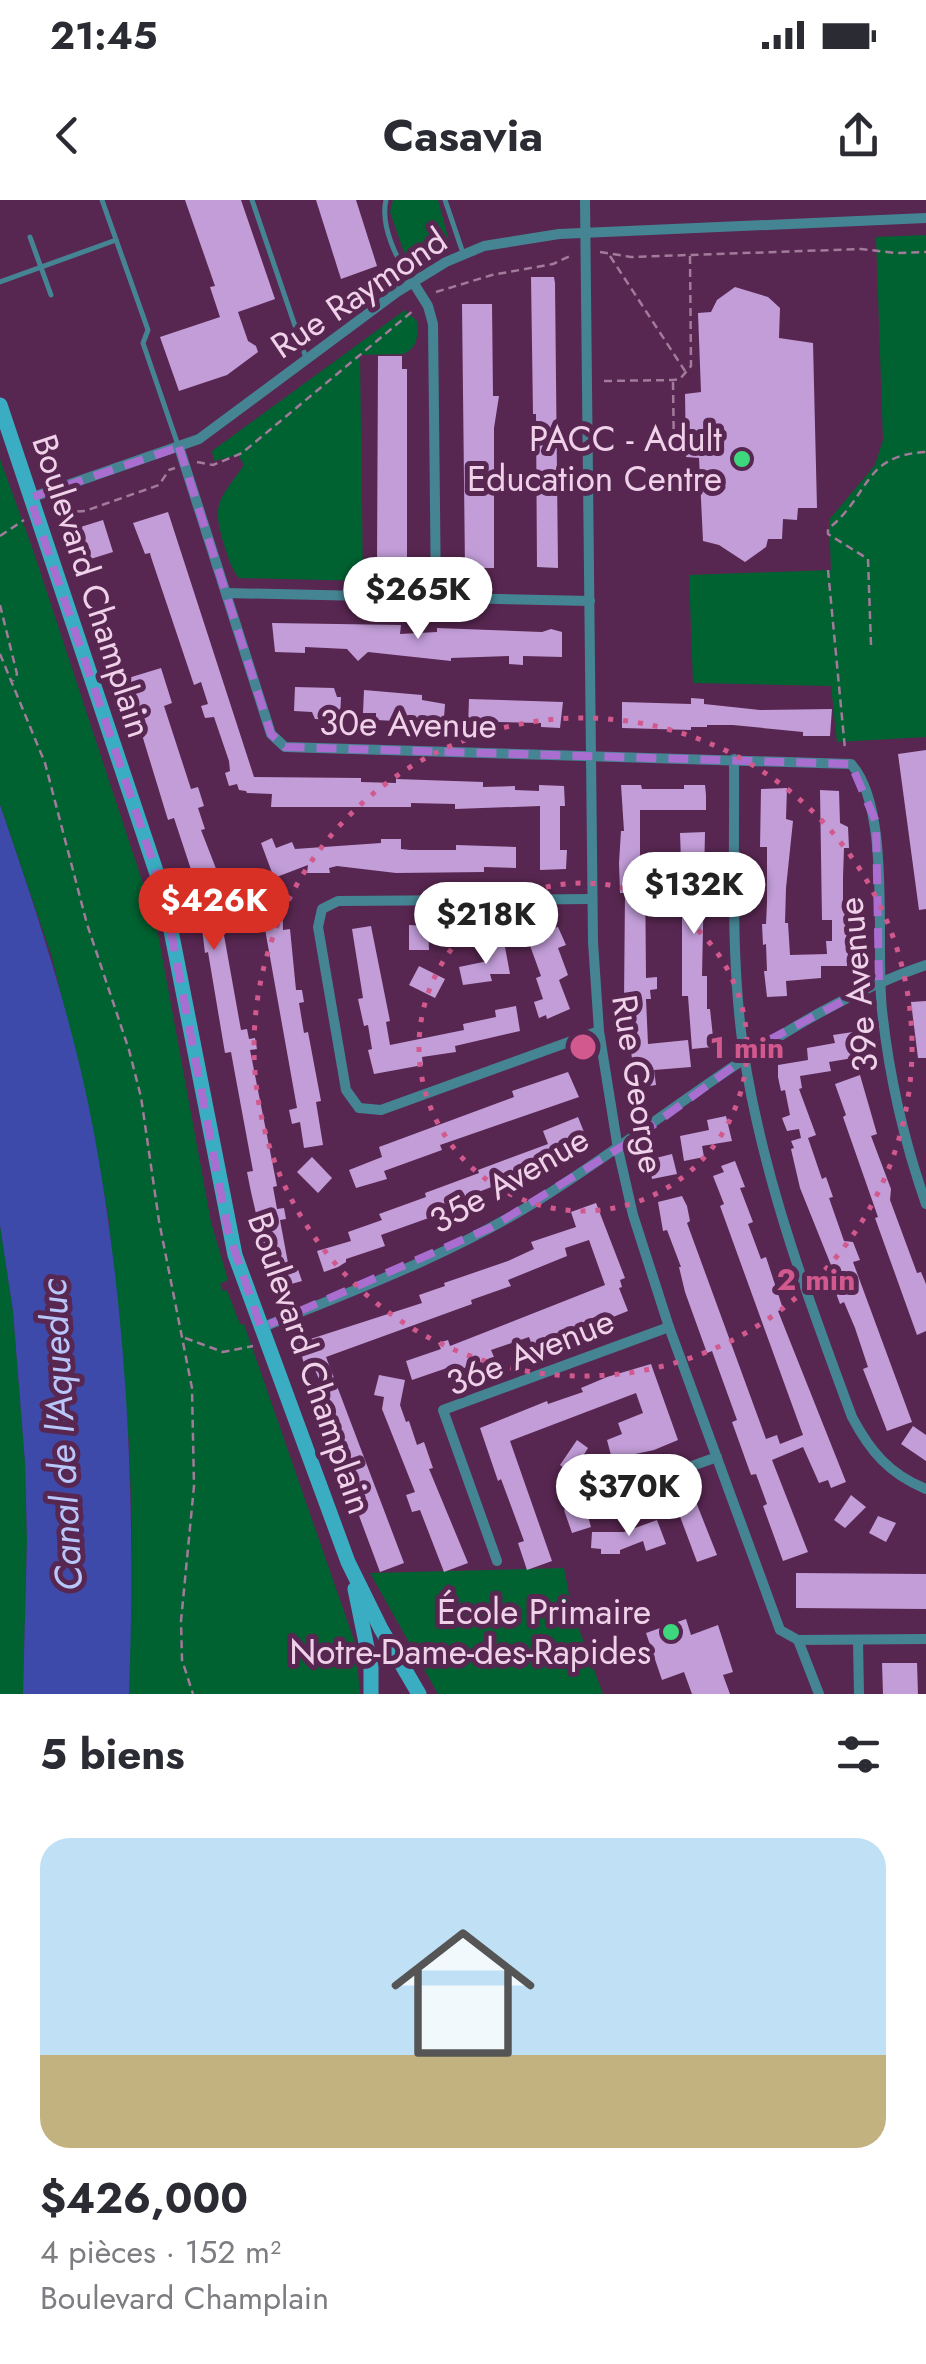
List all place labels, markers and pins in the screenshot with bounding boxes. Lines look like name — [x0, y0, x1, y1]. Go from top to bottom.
place label: PACC - Adult Education Centre — [467, 414, 723, 504]
marker: PACC - Adult Education Centre — [731, 448, 753, 470]
pin: $265K — [348, 557, 488, 642]
pin: $132K — [624, 852, 764, 937]
pin: $426K — [144, 868, 284, 953]
pin: $218K — [416, 882, 556, 967]
centre of rings — [565, 1029, 601, 1065]
pin: $370K — [559, 1454, 699, 1539]
place label: École Primaire Notre-Dame-des-Rapides — [289, 1587, 651, 1677]
marker: École Primaire Notre-Dame-des-Rapides — [660, 1621, 682, 1643]

